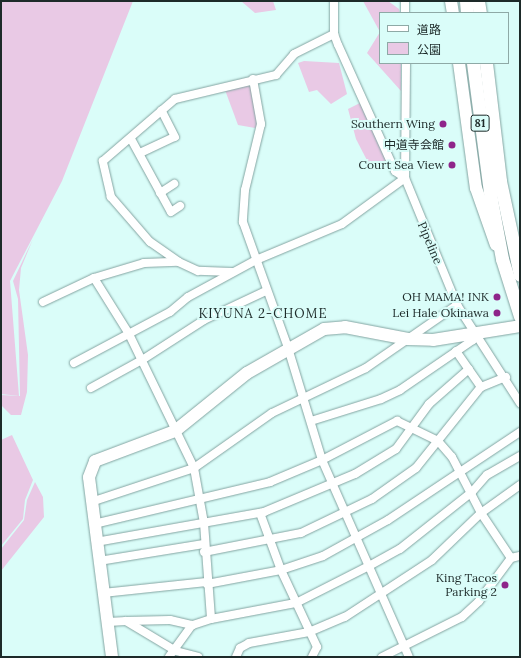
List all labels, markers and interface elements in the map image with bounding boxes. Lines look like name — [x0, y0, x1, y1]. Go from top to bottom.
legend — [379, 12, 509, 64]
text: 道路 — [417, 22, 441, 37]
text: 公園 — [417, 42, 441, 57]
road number: 81 — [470, 114, 490, 132]
place label: Southern Wing — [351, 117, 435, 131]
marker: Southern Wing — [438, 119, 448, 129]
place label: 中道寺会館 — [384, 138, 444, 152]
marker: 中道寺会館 — [447, 140, 457, 150]
place label: Court Sea View — [359, 158, 444, 172]
marker: Court Sea View — [447, 160, 457, 170]
street label: Pipeline — [415, 220, 445, 266]
place label: OH MAMA! INK — [402, 290, 489, 304]
marker: OH MAMA! INK — [492, 292, 502, 302]
district label: KIYUNA 2-CHOME — [198, 306, 328, 322]
place label: Lei Hale Okinawa — [392, 306, 489, 320]
marker: Lei Hale Okinawa — [492, 308, 502, 318]
place label: King Tacos Parking 2 — [436, 571, 497, 599]
marker: King Tacos Parking 2 — [500, 580, 510, 590]

